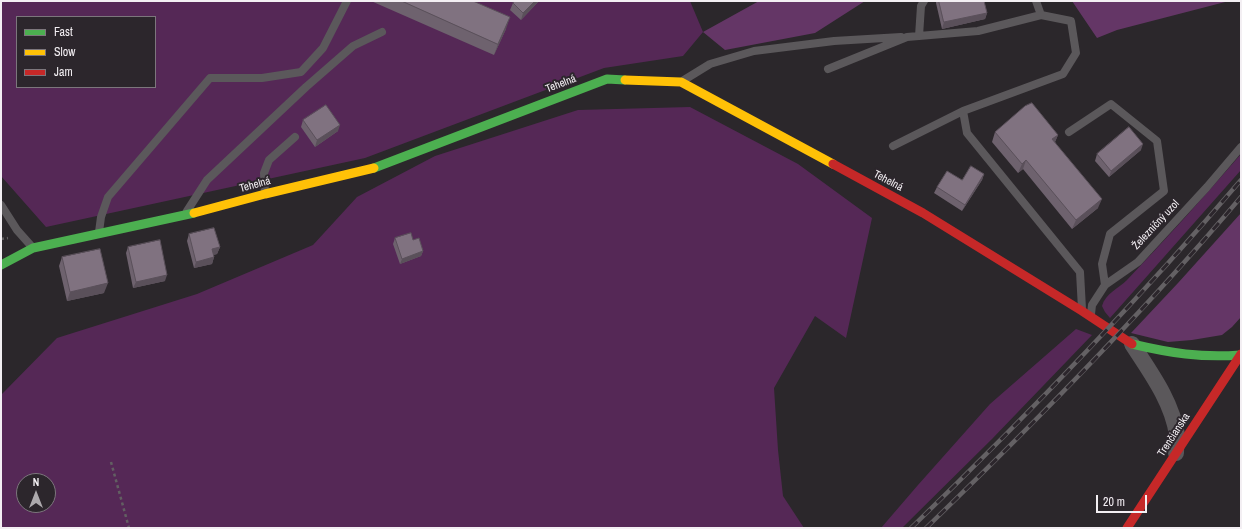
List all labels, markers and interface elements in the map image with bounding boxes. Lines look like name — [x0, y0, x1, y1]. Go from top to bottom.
legend — [16, 16, 156, 88]
text: Fast — [54, 24, 73, 40]
text: Slow — [54, 44, 75, 60]
text: Jam — [54, 64, 73, 80]
street label: Tehelná — [544, 72, 578, 96]
street label: Tehelná — [871, 168, 905, 194]
street label: Tehelná — [238, 175, 272, 195]
street label: Železničný uzol — [1130, 198, 1182, 252]
street label: Trenčianska — [1155, 411, 1193, 459]
north arrow — [16, 473, 56, 513]
text: N — [33, 475, 39, 489]
scale bar — [1098, 487, 1149, 513]
text: 20 m — [1103, 494, 1125, 510]

